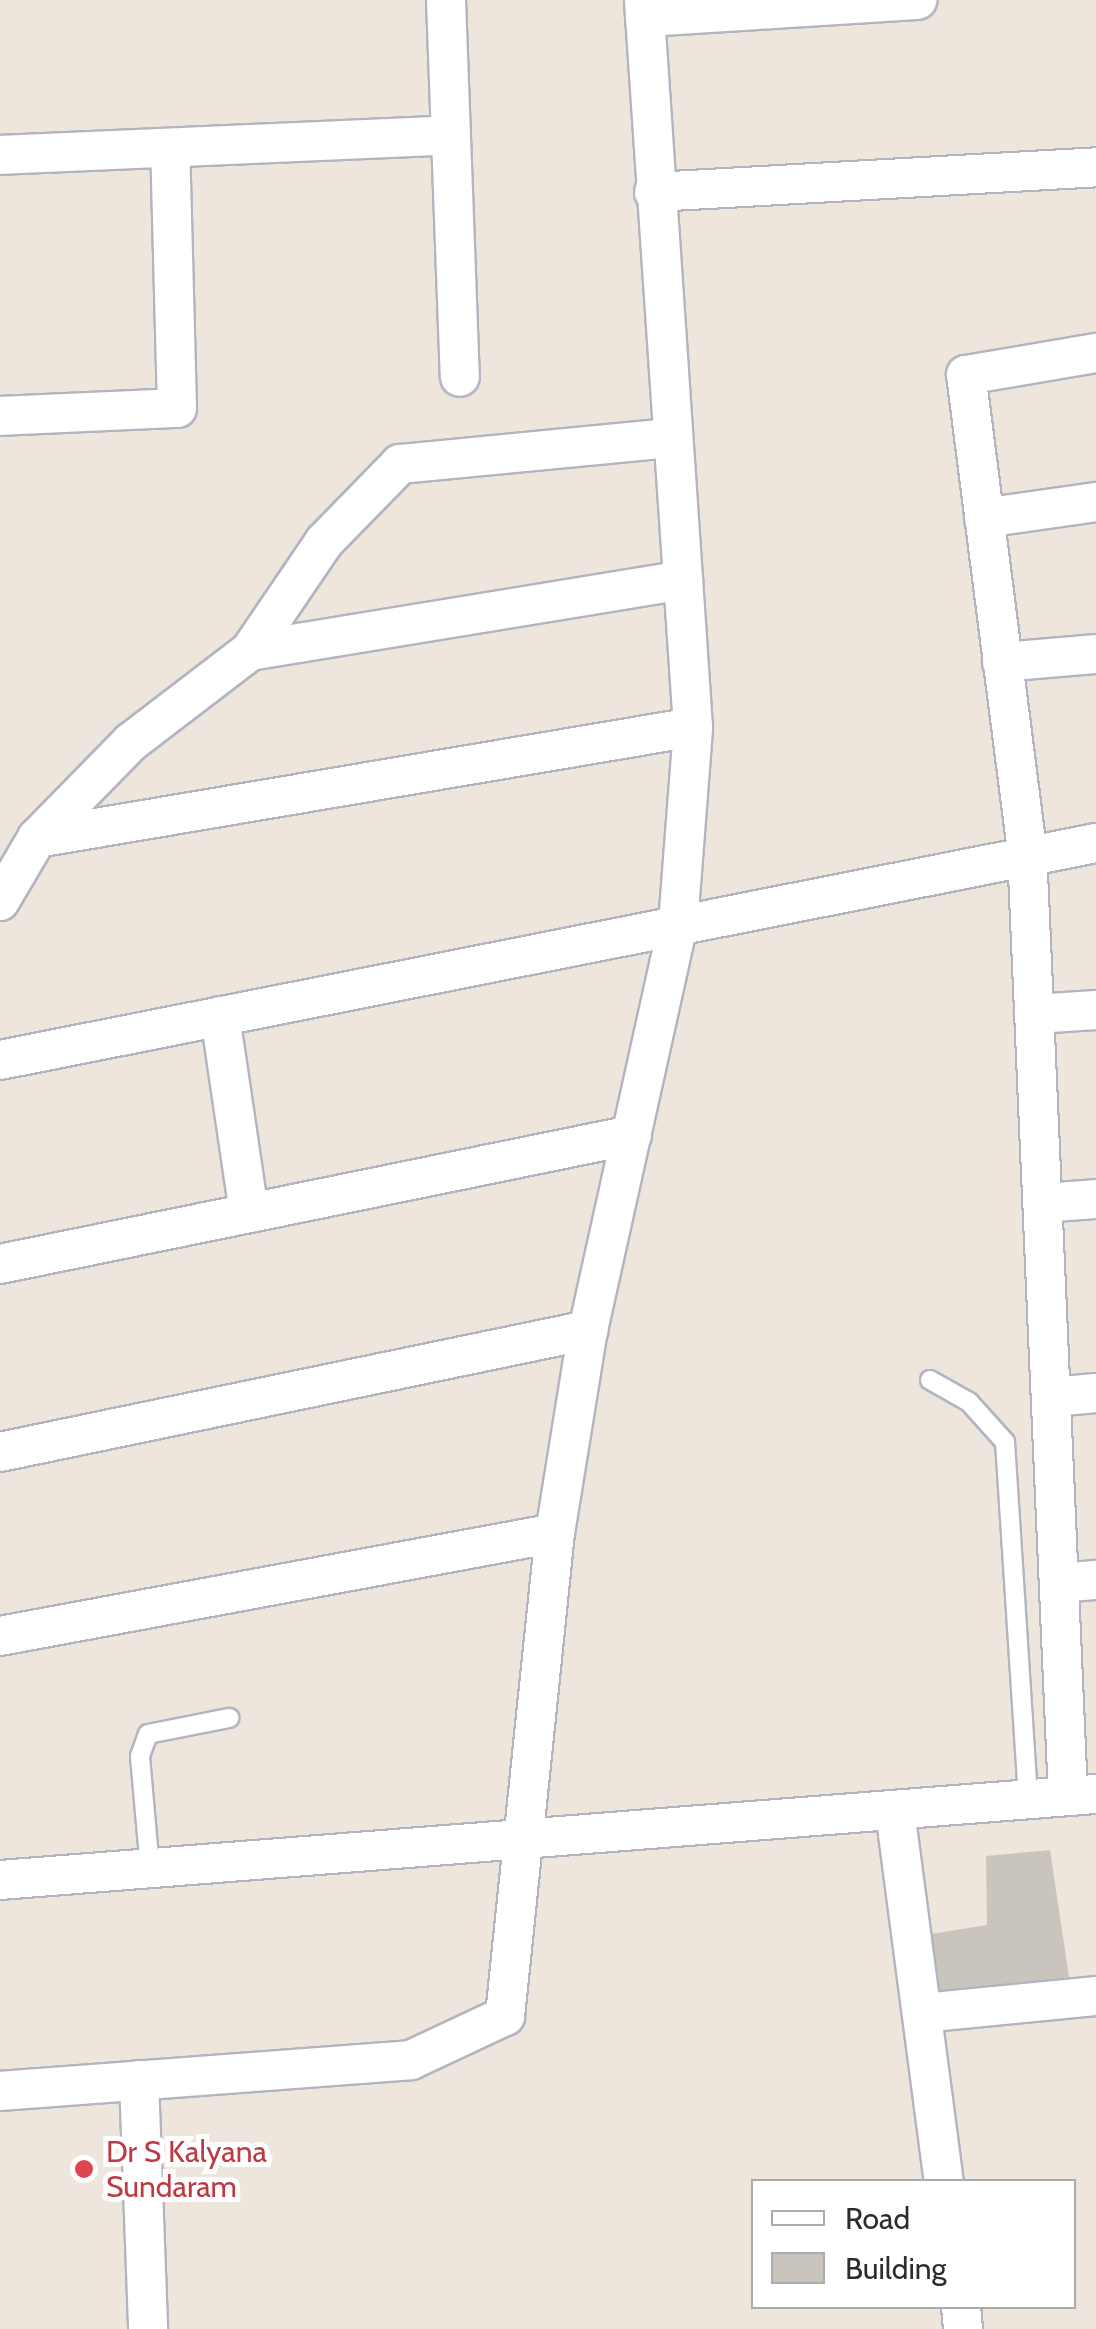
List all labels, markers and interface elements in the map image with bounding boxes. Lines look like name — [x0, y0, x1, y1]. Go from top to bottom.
place label: Dr S Kalyana Sundaram — [106, 2134, 267, 2204]
marker: Dr S Kalyana Sundaram — [71, 2156, 97, 2182]
legend — [751, 2179, 1076, 2309]
text: Road — [845, 2200, 910, 2237]
text: Building — [845, 2250, 947, 2287]

